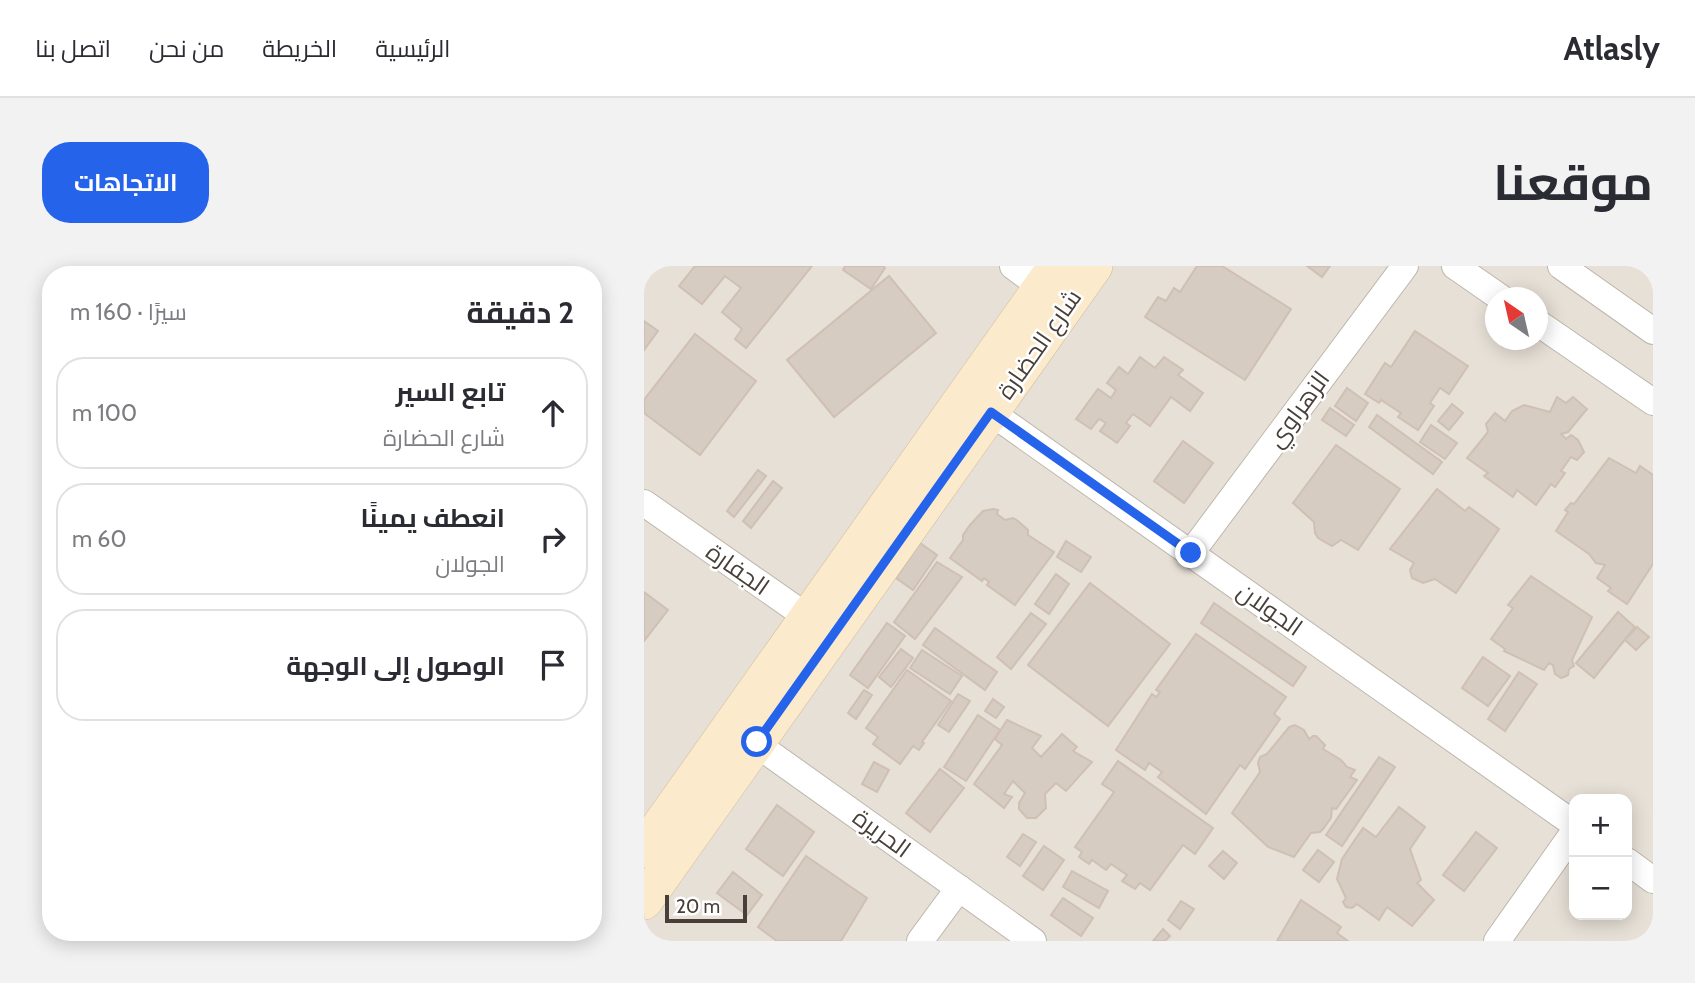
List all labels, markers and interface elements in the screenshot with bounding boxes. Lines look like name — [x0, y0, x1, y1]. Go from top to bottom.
text: Atlasly — [1563, 28, 1660, 68]
text: اتصل بنا — [35, 34, 111, 63]
text: من نحن — [149, 34, 224, 63]
text: الخريطة — [262, 34, 337, 63]
text: الرئيسية — [375, 34, 451, 63]
button: الاتجاهات — [42, 142, 209, 223]
text: موقعنا — [1493, 153, 1653, 212]
street label: شارع الحضارة — [991, 284, 1089, 406]
north arrow — [1485, 287, 1548, 350]
text: 2 دقيقة — [467, 294, 574, 331]
text: سيرًا · 160 m — [70, 298, 187, 326]
street label: الزهراوي — [1261, 365, 1339, 455]
text: تابع السير — [396, 376, 505, 408]
icon: ahead — [534, 394, 572, 432]
text: 100 m — [72, 399, 137, 427]
text: شارع الحضارة — [383, 424, 505, 452]
text: انعطف يمينًا — [361, 502, 505, 534]
icon: right — [534, 520, 572, 558]
text: 60 m — [72, 525, 126, 553]
street label: الجفارة — [701, 537, 775, 601]
route end — [1175, 537, 1206, 568]
text: الجولان — [435, 550, 505, 578]
street label: الجولان — [1232, 576, 1308, 642]
icon: arrive — [534, 646, 572, 684]
text: الوصول إلى الوجهة — [286, 650, 505, 682]
route start — [741, 726, 772, 757]
map controls — [1569, 794, 1632, 920]
button: + — [1569, 794, 1632, 857]
street label: الحريرة — [847, 802, 917, 864]
button: − — [1569, 857, 1632, 920]
scale bar — [665, 892, 747, 924]
text: 20 m — [676, 895, 720, 918]

